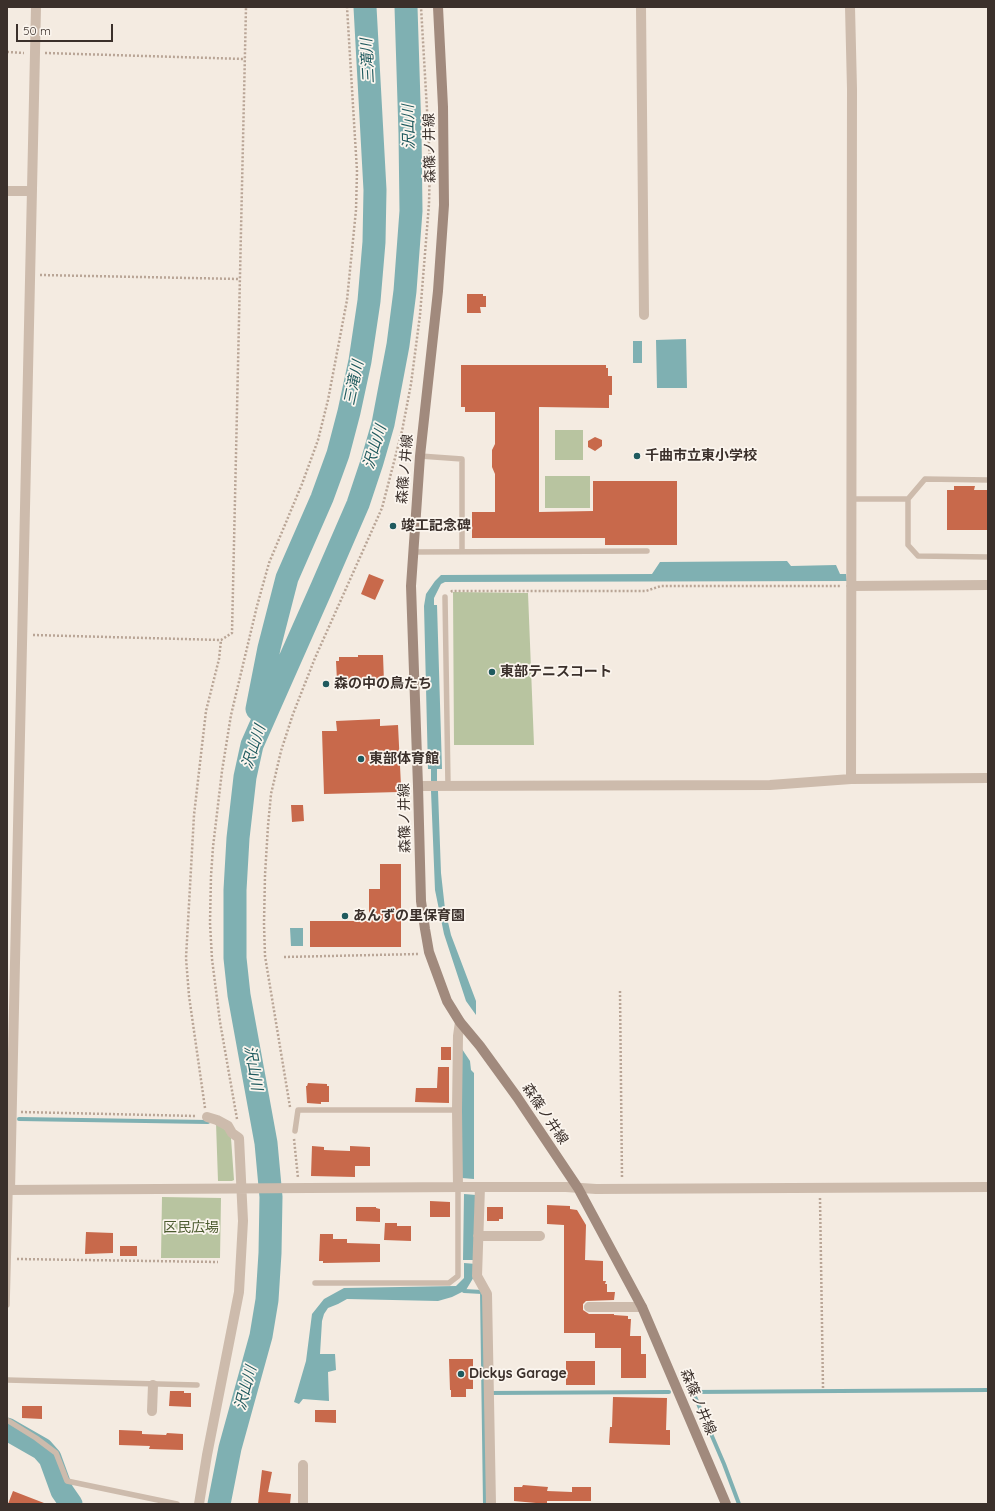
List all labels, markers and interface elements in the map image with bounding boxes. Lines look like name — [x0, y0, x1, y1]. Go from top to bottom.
scale bar — [18, 16, 115, 42]
text: 50 m — [23, 23, 51, 38]
water label: 三滝川 — [358, 38, 378, 84]
water label: 沢山川 — [400, 104, 418, 150]
street label: 森篠ノ井線 — [421, 113, 439, 183]
water label: 三滝川 — [341, 359, 367, 407]
water label: 沢山川 — [360, 423, 390, 471]
street label: 森篠ノ井線 — [394, 433, 416, 505]
place label: 千曲市立東小学校 — [645, 448, 757, 464]
marker: 千曲市立東小学校 — [632, 451, 642, 461]
place label: 竣工記念碑 — [401, 518, 471, 534]
marker: 竣工記念碑 — [388, 521, 398, 531]
place label: 東部テニスコート — [500, 664, 612, 680]
marker: 東部テニスコート — [487, 667, 497, 677]
place label: 森の中の鳥たち — [334, 676, 432, 692]
marker: 森の中の鳥たち — [321, 679, 331, 689]
water label: 沢山川 — [238, 723, 270, 771]
place label: 東部体育館 — [369, 751, 439, 767]
marker: 東部体育館 — [356, 754, 366, 764]
street label: 森篠ノ井線 — [396, 783, 414, 853]
place label: あんずの里保育園 — [353, 908, 465, 924]
marker: あんずの里保育園 — [340, 911, 350, 921]
water label: 沢山川 — [240, 1044, 266, 1092]
street label: 森篠ノ井線 — [518, 1080, 572, 1148]
park label: 区民広場 — [163, 1220, 219, 1236]
water label: 沢山川 — [231, 1364, 261, 1412]
place label: Dickys Garage — [469, 1366, 567, 1382]
street label: 森篠ノ井線 — [677, 1367, 719, 1437]
marker: Dickys Garage — [456, 1369, 466, 1379]

